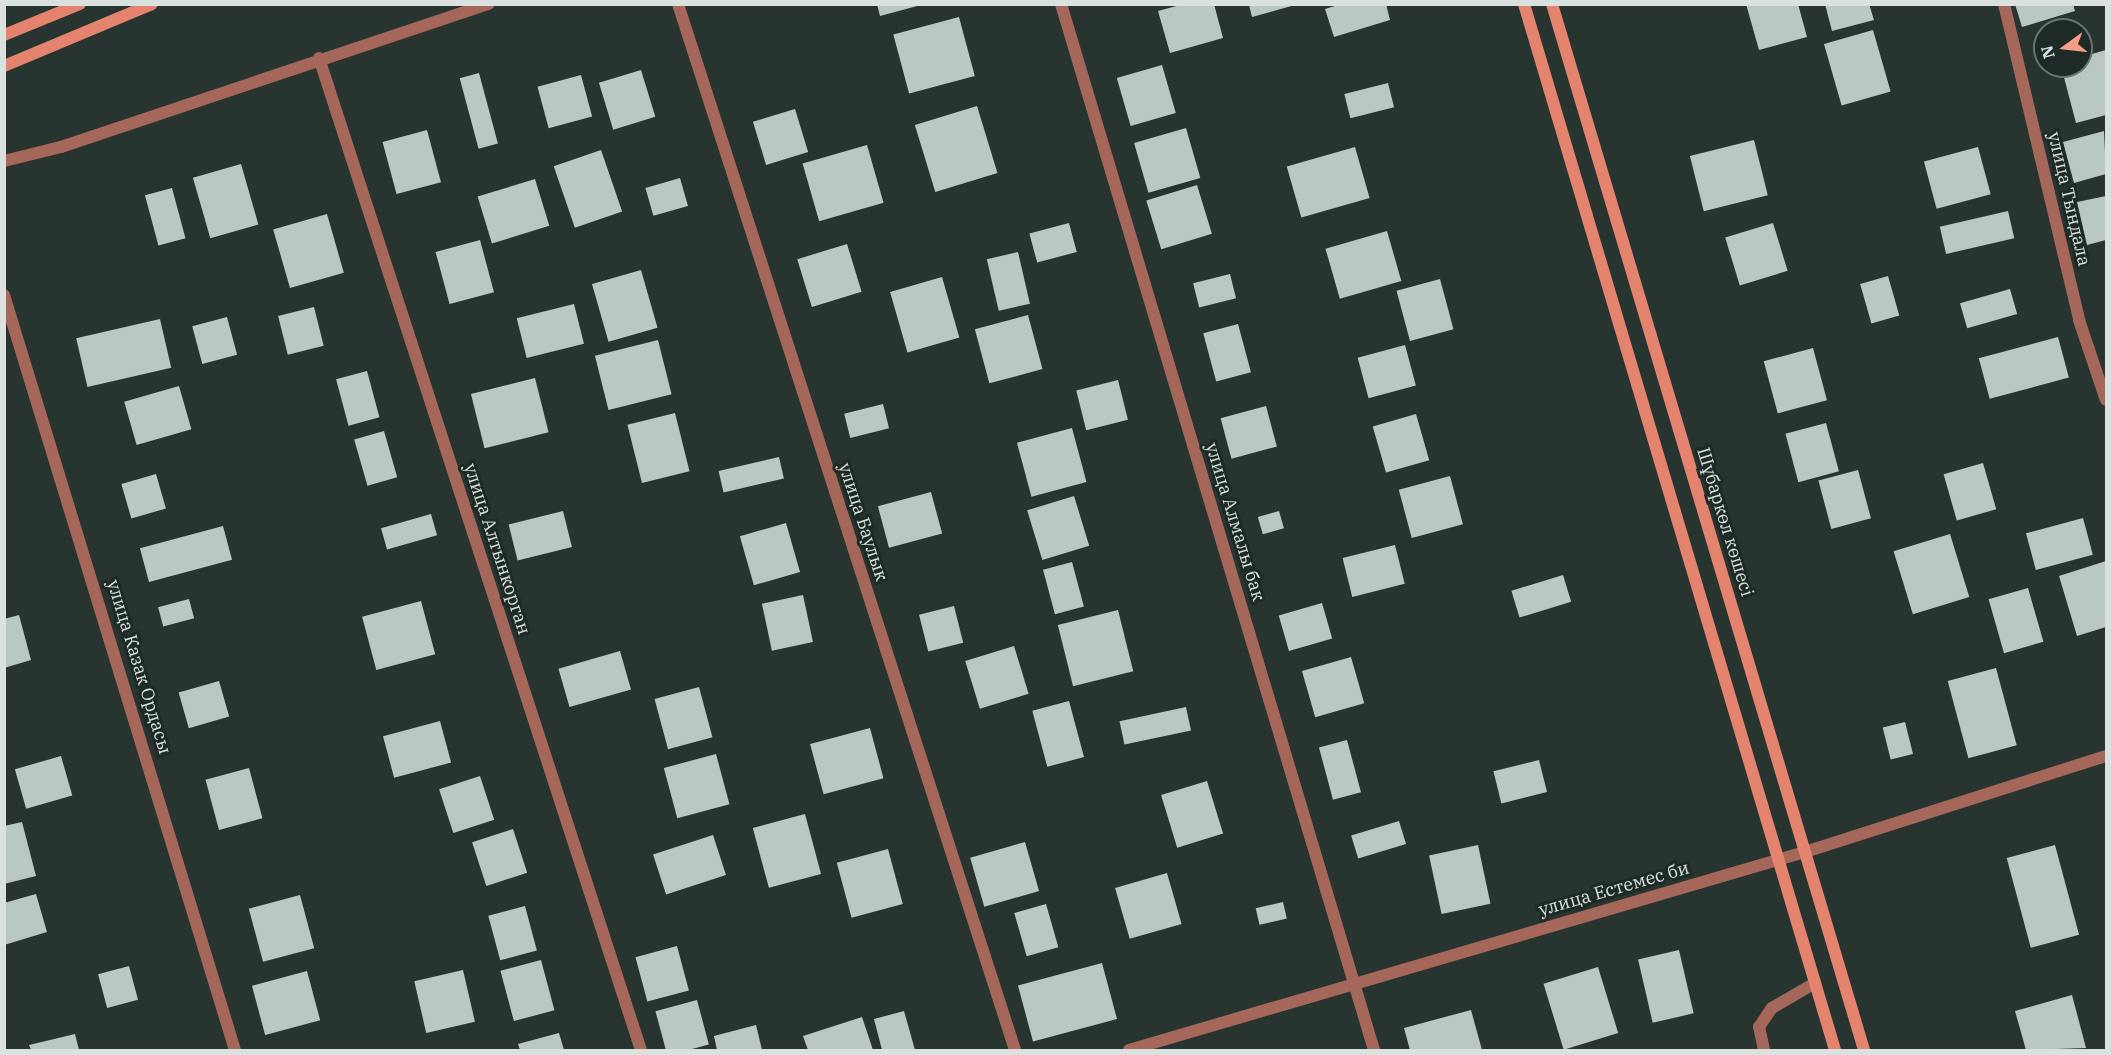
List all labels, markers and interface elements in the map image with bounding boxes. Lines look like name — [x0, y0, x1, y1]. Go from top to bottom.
north arrow — [2033, 18, 2093, 78]
text: N — [2036, 43, 2059, 61]
street label: улица Тындала — [2043, 130, 2095, 268]
street label: улица Алмалы бак — [1201, 440, 1269, 604]
street label: Шұбаркөл көшесі — [1692, 445, 1758, 599]
street label: улица Баулык — [834, 460, 892, 584]
street label: улица Алтынкорган — [459, 461, 535, 637]
street label: улица Казак Ордасы — [102, 577, 176, 757]
street label: улица Естемес би — [1536, 857, 1692, 921]

